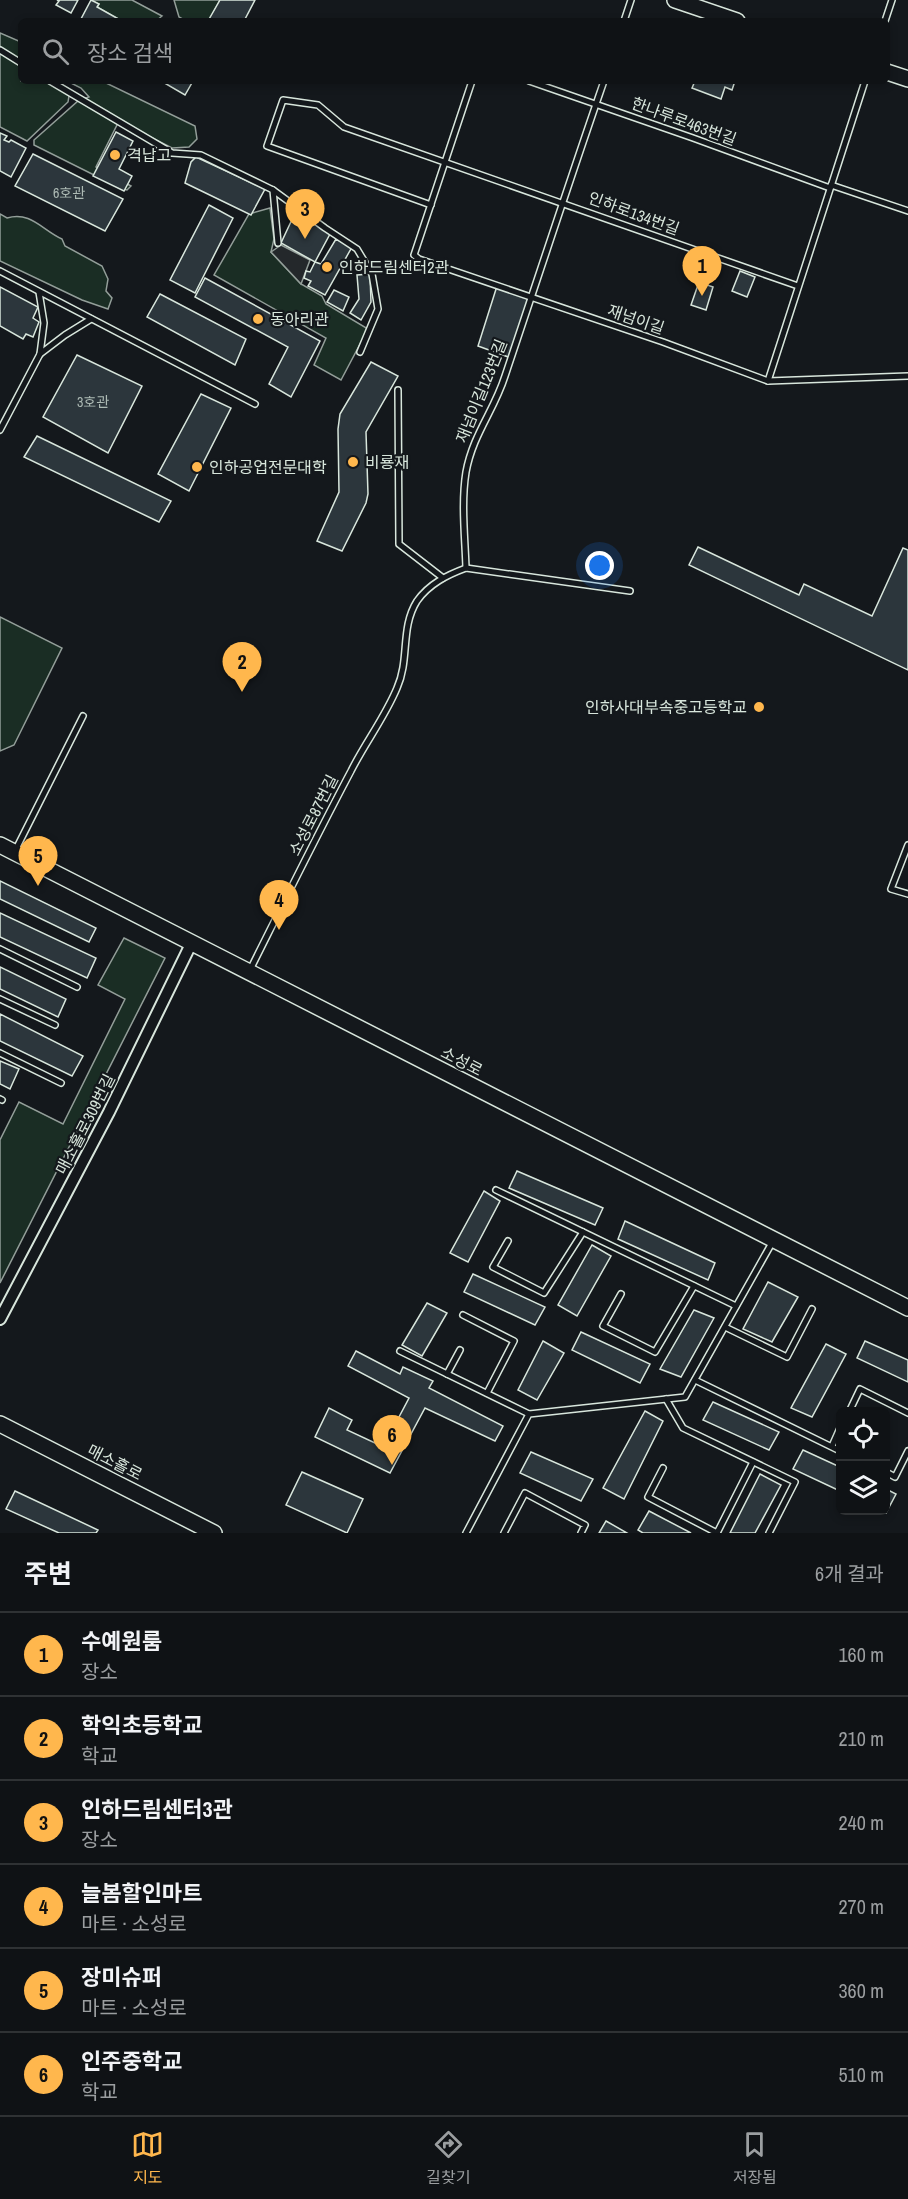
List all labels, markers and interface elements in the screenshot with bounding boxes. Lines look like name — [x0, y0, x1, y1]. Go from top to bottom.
search box — [18, 18, 890, 84]
icon: search — [39, 35, 72, 68]
text: 장소 검색 — [87, 38, 173, 68]
street label: 한나루로463번길 — [628, 92, 740, 150]
place label: 격납고 — [127, 144, 171, 166]
marker: 격납고 — [108, 148, 122, 162]
house number: 6호관 — [53, 184, 85, 202]
street label: 인하로134번길 — [585, 186, 683, 240]
pin: 3 — [286, 190, 324, 239]
pin: 1 — [682, 246, 722, 296]
place label: 인하드림센터2관 — [339, 256, 450, 278]
marker: 인하드림센터2관 — [320, 260, 334, 274]
street label: 재넘이길 — [605, 299, 667, 339]
place label: 동아리관 — [270, 308, 329, 330]
marker: 동아리관 — [251, 312, 265, 326]
street label: 재넘이길123번길 — [450, 336, 512, 446]
house number: 3호관 — [77, 393, 109, 411]
place label: 비룡재 — [365, 451, 409, 473]
marker: 비룡재 — [346, 455, 360, 469]
place label: 인하공업전문대학 — [209, 456, 327, 478]
marker: 인하공업전문대학 — [190, 460, 204, 474]
your location — [585, 551, 614, 580]
pin: 2 — [222, 642, 262, 692]
place label: 인하사대부속중고등학교 — [585, 696, 747, 718]
marker: 인하사대부속중고등학교 — [752, 700, 766, 714]
street label: 소성로87번길 — [283, 771, 343, 859]
pin: 5 — [18, 836, 57, 886]
pin: 4 — [260, 880, 298, 930]
street label: 소성로 — [437, 1041, 487, 1081]
street label: 매소홀로309번길 — [50, 1070, 120, 1178]
map controls — [836, 1407, 890, 1515]
button: locate — [836, 1407, 890, 1461]
pin: 6 — [372, 1416, 412, 1465]
street label: 매소홀로 — [84, 1439, 146, 1485]
button: layers — [836, 1461, 890, 1515]
text: 주변 — [24, 1556, 72, 1591]
text: 6개 결과 — [815, 1560, 884, 1587]
text: 수예원룸 — [81, 1626, 162, 1656]
text: 1 — [39, 1641, 48, 1668]
text: 160 m — [838, 1641, 884, 1668]
text: 장소 — [81, 1658, 118, 1685]
text: 학익초등학교 — [81, 1710, 202, 1740]
text: 2 — [39, 1725, 48, 1752]
text: 210 m — [838, 1725, 884, 1752]
text: 학교 — [81, 1742, 118, 1769]
text: 인하드림센터3관 — [81, 1794, 233, 1824]
text: 3 — [39, 1809, 48, 1836]
text: 240 m — [838, 1809, 884, 1836]
text: 장소 — [81, 1826, 118, 1853]
text: 늘봄할인마트 — [81, 1878, 202, 1908]
text: 4 — [39, 1893, 48, 1920]
text: 270 m — [838, 1893, 884, 1920]
text: 마트 · 소성로 — [81, 1910, 187, 1937]
text: 장미슈퍼 — [81, 1962, 162, 1992]
text: 5 — [39, 1977, 48, 2004]
text: 360 m — [838, 1977, 884, 2004]
text: 마트 · 소성로 — [81, 1994, 187, 2021]
text: 인주중학교 — [81, 2046, 182, 2076]
text: 6 — [39, 2061, 48, 2088]
text: 510 m — [838, 2061, 884, 2088]
text: 학교 — [81, 2078, 118, 2105]
tab: 지도 — [131, 2128, 164, 2188]
tab: 길찾기 — [426, 2128, 471, 2188]
tab: 저장됨 — [733, 2128, 777, 2188]

